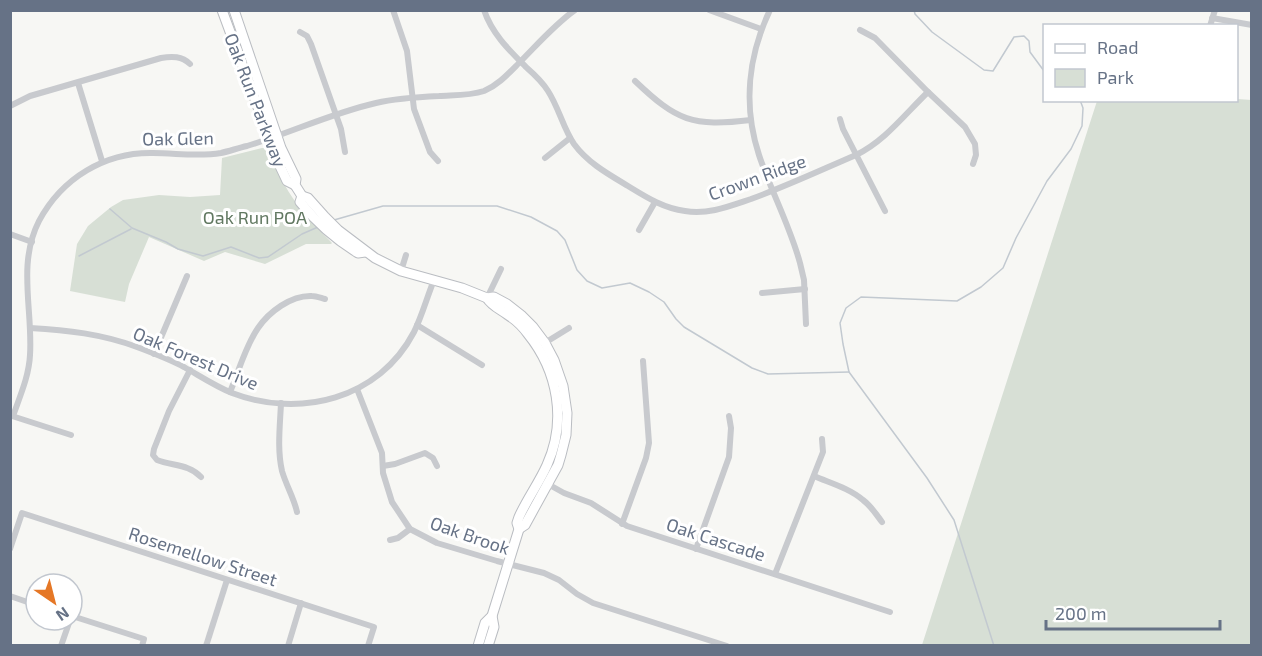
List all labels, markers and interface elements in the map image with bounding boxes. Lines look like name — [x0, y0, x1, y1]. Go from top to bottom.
legend — [1043, 24, 1238, 102]
street label: Oak Run Parkway — [220, 30, 292, 171]
text: Road — [1097, 36, 1138, 58]
text: Park — [1097, 66, 1134, 88]
street label: Oak Glen — [142, 126, 214, 150]
street label: Crown Ridge — [705, 149, 809, 205]
park label: Oak Run POA — [203, 206, 308, 228]
street label: Oak Forest Drive — [130, 322, 262, 394]
street label: Oak Brook — [427, 511, 513, 559]
street label: Oak Cascade — [664, 513, 768, 565]
street label: Rosemellow Street — [126, 522, 280, 590]
north arrow — [24, 572, 84, 632]
scale bar — [1046, 593, 1220, 631]
text: 200 m — [1055, 602, 1107, 624]
text: N — [53, 604, 73, 626]

